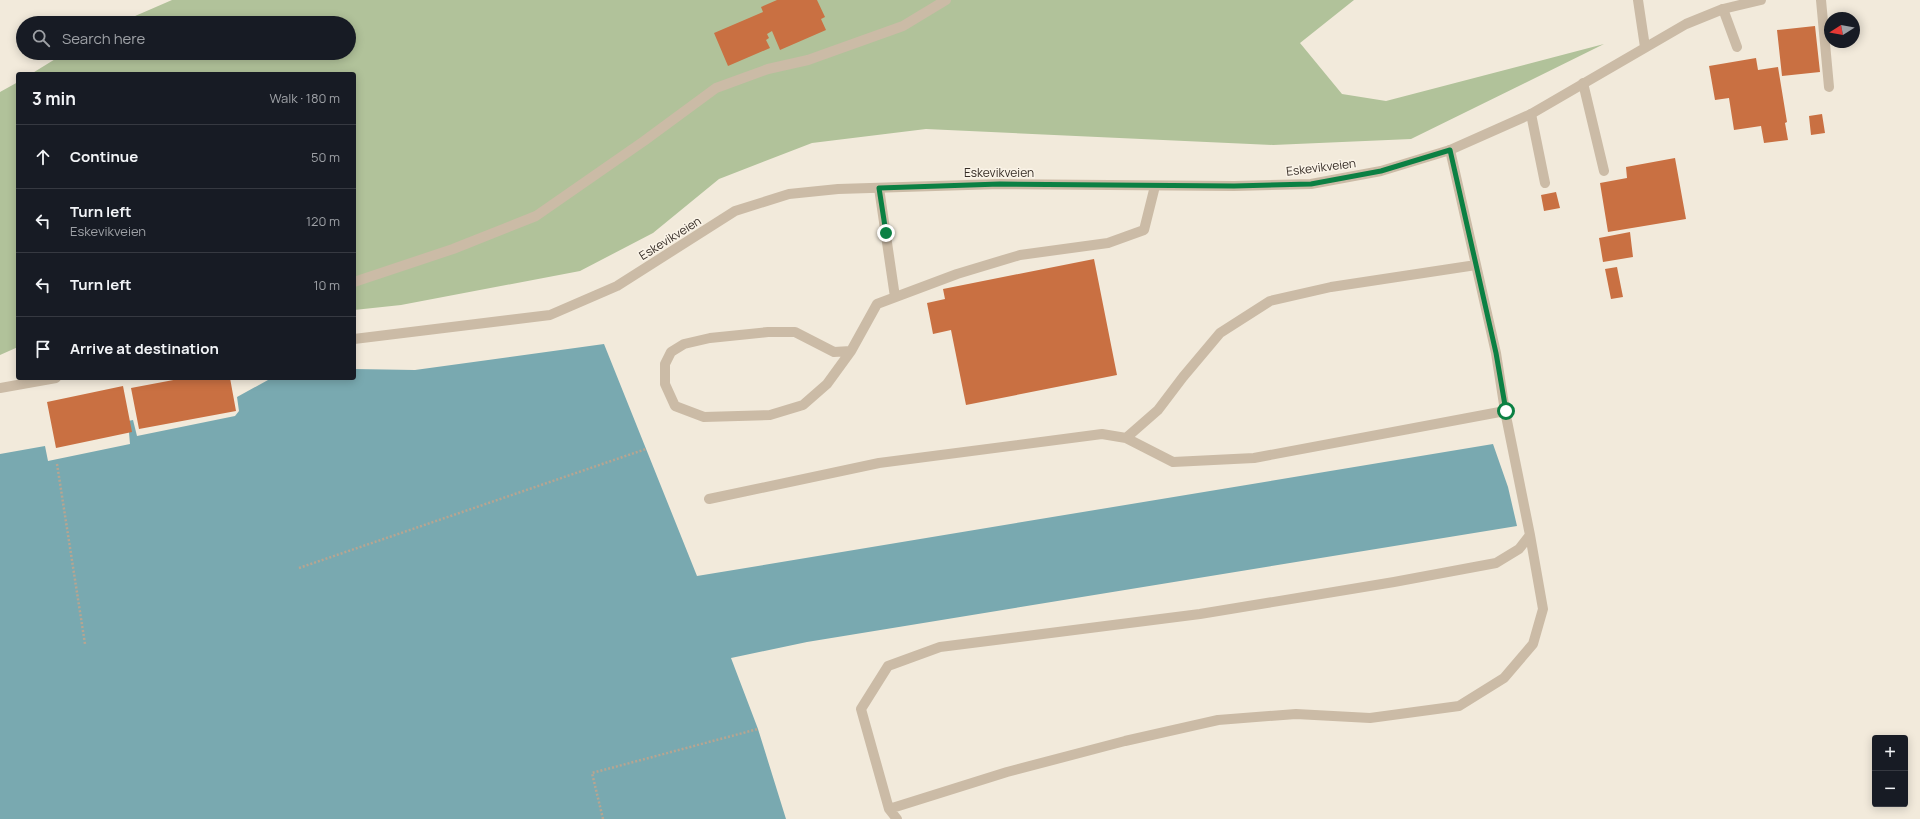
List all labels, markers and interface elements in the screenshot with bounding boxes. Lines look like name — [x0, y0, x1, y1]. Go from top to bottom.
north arrow — [1824, 12, 1860, 48]
search box — [16, 16, 356, 60]
icon: search — [30, 27, 52, 49]
text: Search here — [62, 28, 145, 49]
text: 3 min — [32, 87, 76, 110]
text: Walk · 180 m — [269, 89, 340, 107]
icon: ahead — [32, 146, 54, 168]
text: Continue — [70, 146, 138, 167]
text: 50 m — [311, 148, 340, 166]
street label: Eskevikveien — [1285, 154, 1357, 180]
street label: Eskevikveien — [964, 164, 1034, 181]
text: Turn left — [70, 201, 132, 222]
icon: left — [32, 210, 54, 232]
text: 120 m — [306, 212, 340, 230]
street label: Eskevikveien — [636, 212, 704, 264]
text: Eskevikveien — [70, 222, 146, 240]
route end — [877, 224, 895, 242]
icon: left — [32, 274, 54, 296]
text: Turn left — [70, 274, 132, 295]
text: 10 m — [313, 276, 340, 294]
icon: arrive — [32, 338, 54, 360]
text: Arrive at destination — [70, 338, 219, 359]
route start — [1497, 402, 1515, 420]
map controls — [1872, 735, 1908, 807]
button: + — [1872, 735, 1908, 771]
button: − — [1872, 771, 1908, 807]

